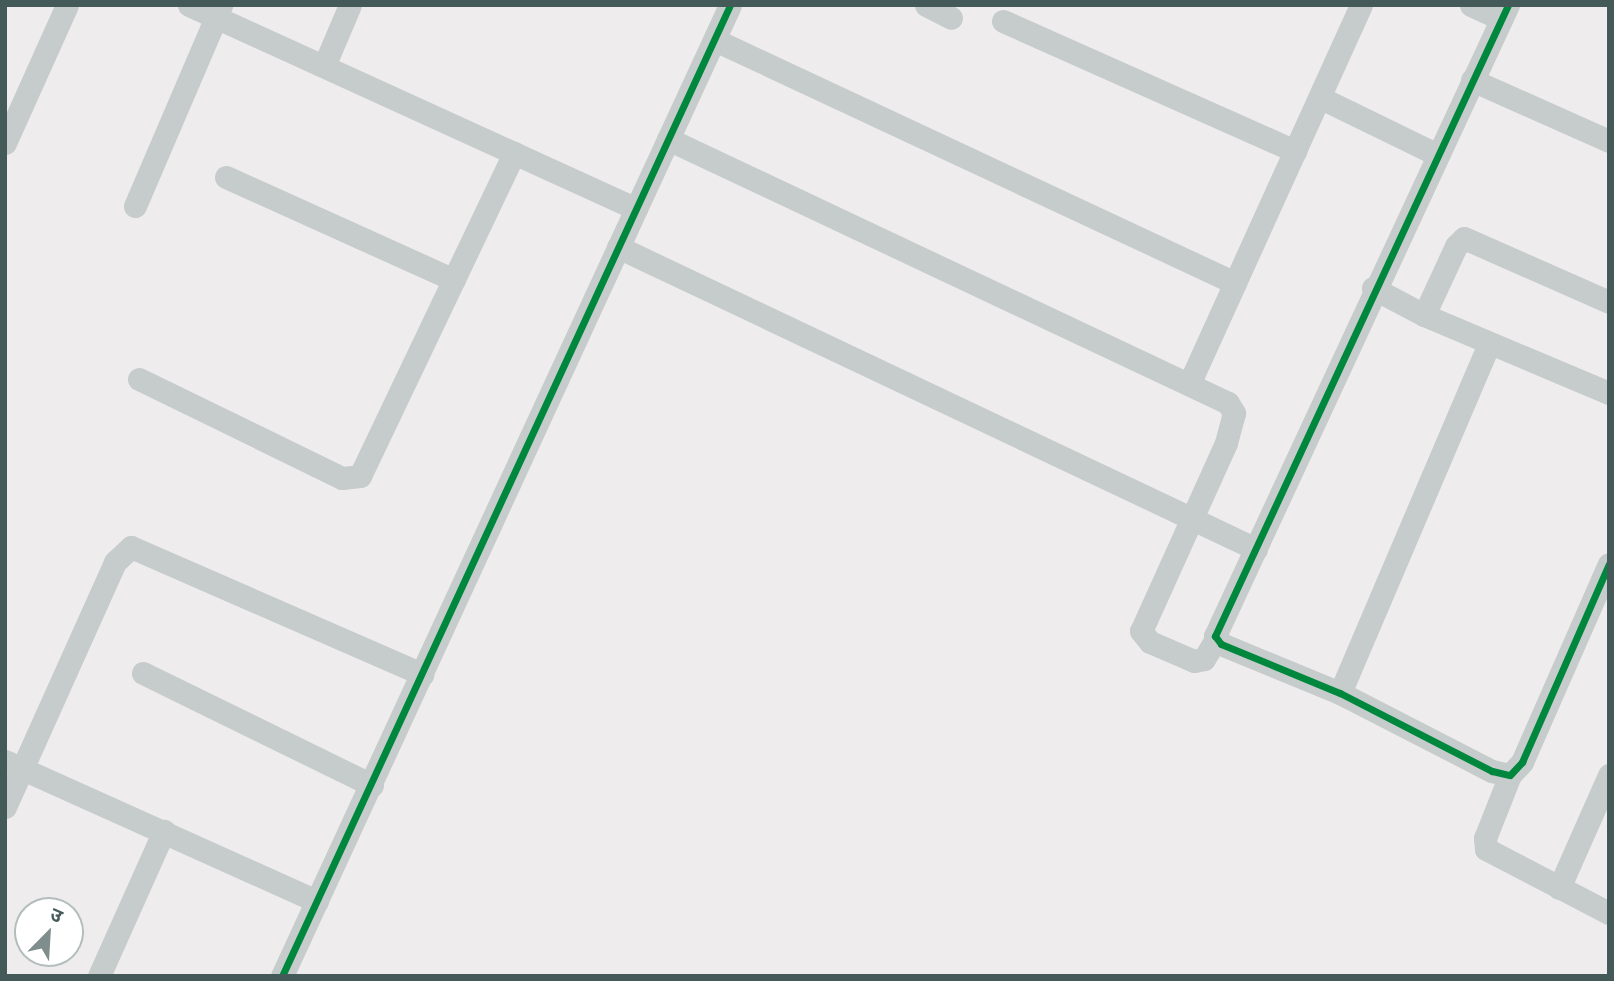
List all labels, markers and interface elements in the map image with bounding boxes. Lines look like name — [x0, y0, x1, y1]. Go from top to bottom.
north arrow — [14, 897, 84, 967]
text: उ — [46, 901, 67, 929]

